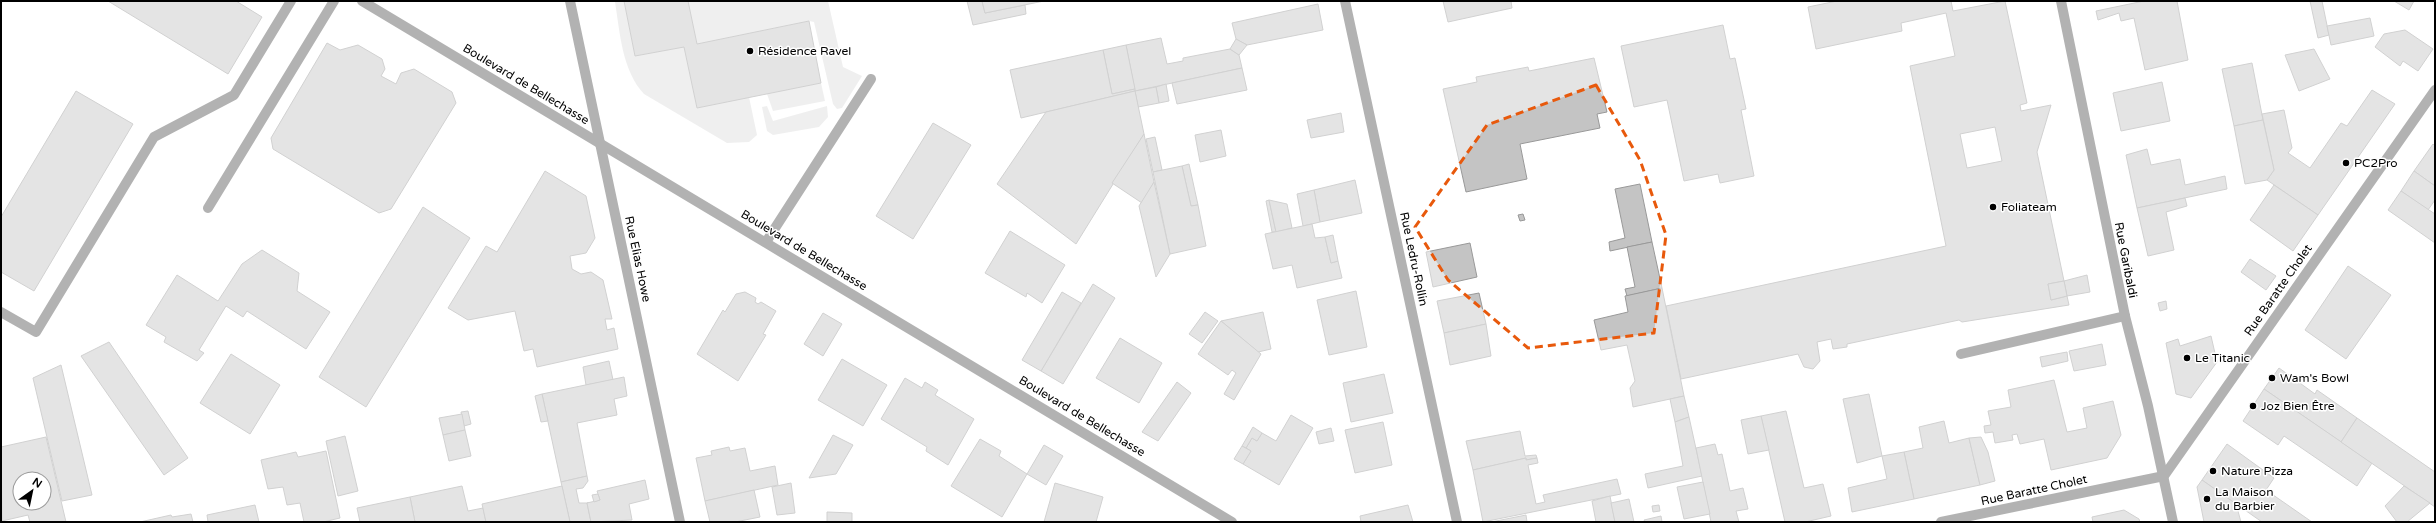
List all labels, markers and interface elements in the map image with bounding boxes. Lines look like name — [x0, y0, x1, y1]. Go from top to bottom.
street label: Boulevard de Bellechasse — [460, 41, 592, 127]
place label: Résidence Ravel — [758, 44, 851, 58]
marker: Résidence Ravel — [745, 46, 755, 56]
place label: PC2Pro — [2354, 156, 2398, 170]
marker: PC2Pro — [2341, 158, 2351, 168]
place label: Foliateam — [2001, 200, 2057, 214]
marker: Foliateam — [1988, 202, 1998, 212]
street label: Boulevard de Bellechasse — [738, 207, 870, 293]
street label: Rue Ledru-Rollin — [1397, 211, 1431, 307]
street label: Rue Elias Howe — [622, 215, 654, 303]
street label: Rue Garibaldi — [2112, 221, 2140, 299]
street label: Rue Baratte Cholet — [2241, 241, 2315, 338]
place label: Le Titanic — [2195, 351, 2250, 365]
marker: Le Titanic — [2182, 353, 2192, 363]
place label: Wam's Bowl — [2280, 371, 2349, 385]
street label: Boulevard de Bellechasse — [1016, 373, 1148, 459]
marker: Wam's Bowl — [2267, 373, 2277, 383]
place label: Joz Bien Être — [2261, 399, 2335, 413]
marker: Joz Bien Être — [2248, 401, 2258, 411]
place label: Nature Pizza — [2221, 464, 2293, 478]
marker: Nature Pizza — [2208, 466, 2218, 476]
north arrow — [12, 471, 52, 511]
street label: Rue Baratte Cholet — [1980, 472, 2089, 508]
text: N — [30, 475, 44, 491]
place label: La Maison du Barbier — [2215, 485, 2275, 513]
marker: La Maison du Barbier — [2202, 494, 2212, 504]

